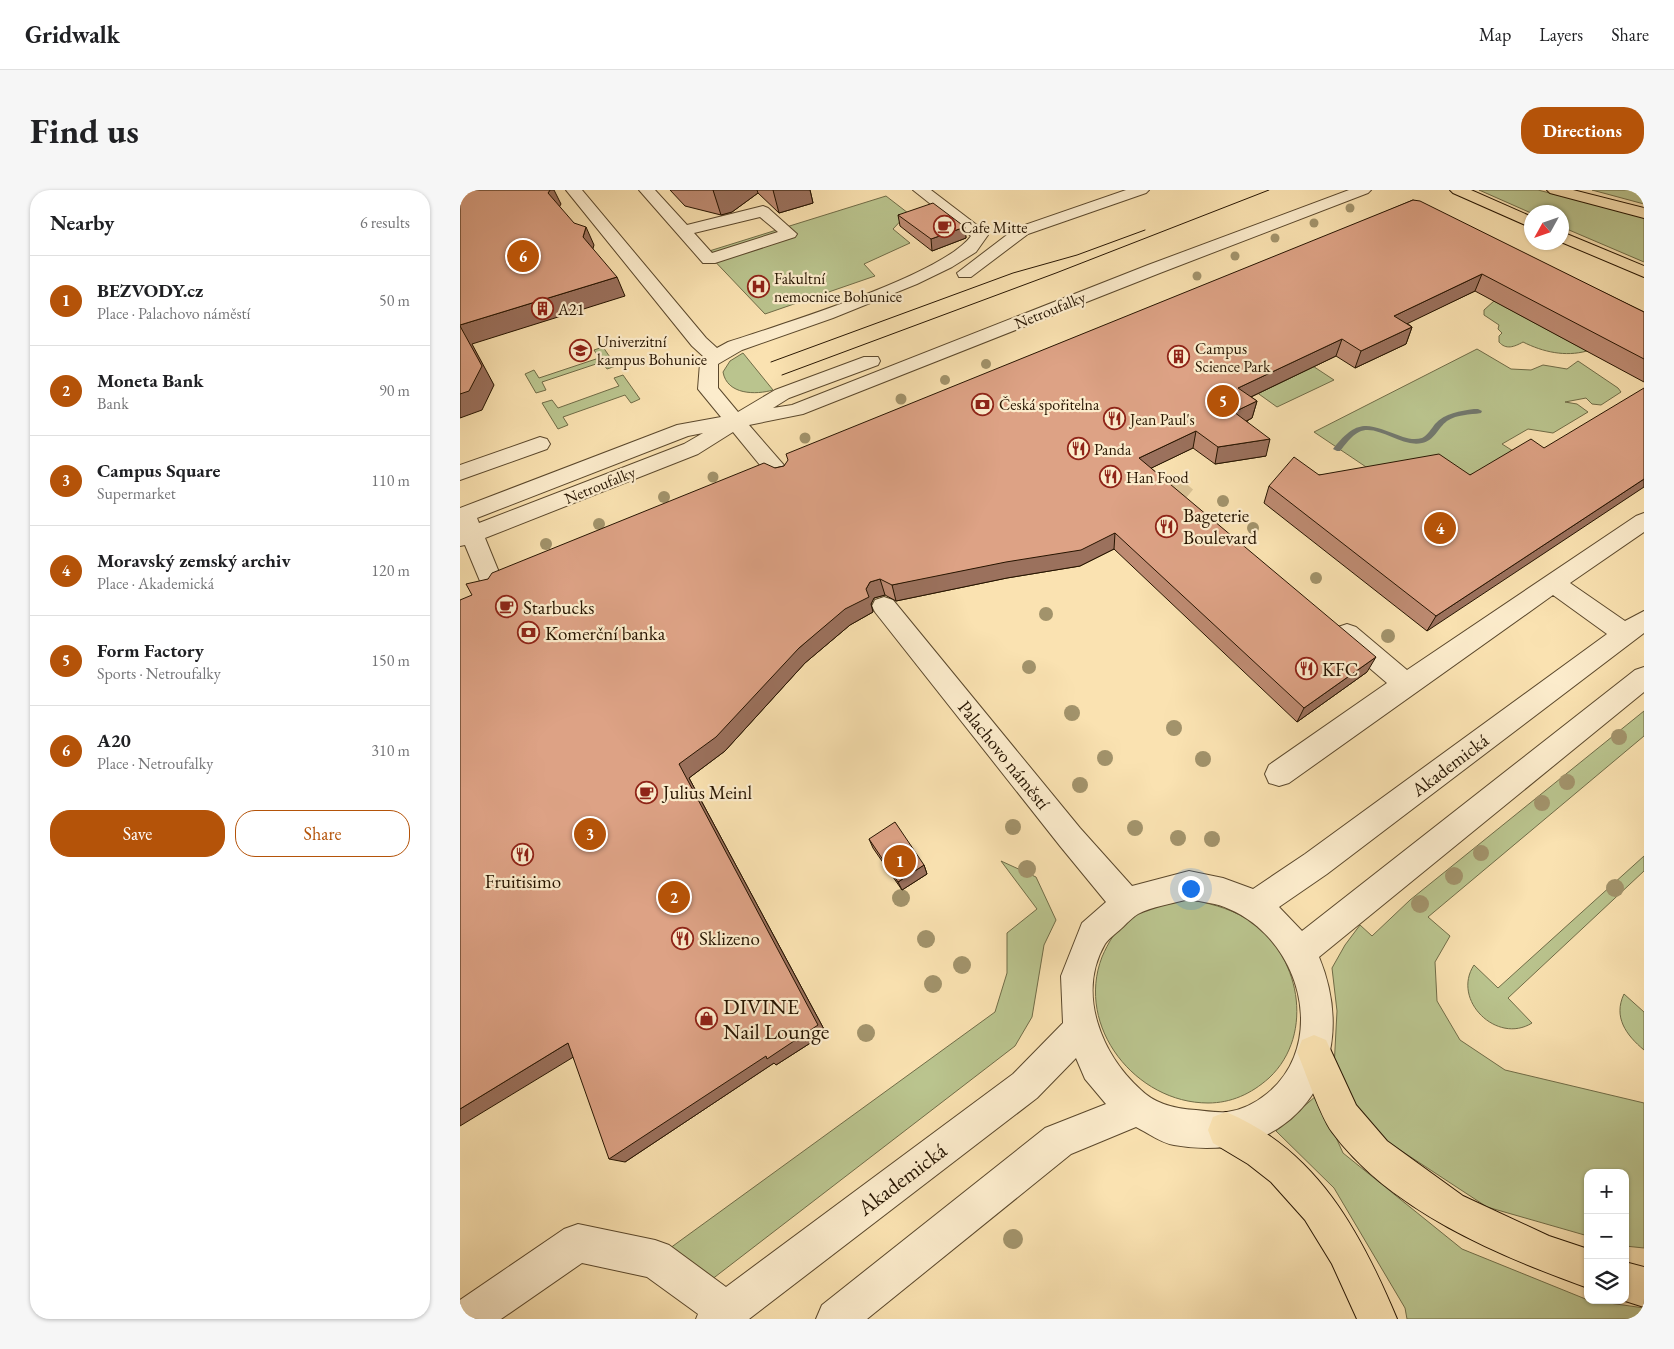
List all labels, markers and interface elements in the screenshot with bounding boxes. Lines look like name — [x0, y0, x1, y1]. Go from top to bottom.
text: Gridwalk — [25, 19, 120, 50]
text: Map — [1479, 23, 1511, 46]
text: Layers — [1539, 23, 1583, 46]
text: Share — [1611, 23, 1649, 46]
button: Directions — [1521, 107, 1644, 154]
text: Find us — [30, 108, 139, 153]
north arrow — [1524, 205, 1569, 250]
text: Nearby — [50, 209, 114, 236]
text: 6 results — [360, 212, 410, 233]
cafe icon: Cafe Mitte — [933, 215, 957, 239]
place label: Cafe Mitte — [961, 217, 1028, 238]
pin: 6 — [507, 237, 539, 275]
place label: Fakultní nemocnice Bohunice — [774, 268, 902, 307]
hospital icon: Fakultní nemocnice Bohunice — [746, 275, 770, 299]
text: BEZVODY.cz — [97, 278, 203, 303]
street label: Netroufalky — [1011, 286, 1090, 334]
text: 1 — [62, 290, 70, 311]
text: 50 m — [379, 290, 410, 311]
building icon: A21 — [530, 297, 554, 321]
place label: A21 — [557, 299, 584, 320]
text: Place · Palachovo náměstí — [97, 303, 251, 324]
place label: Univerzitní kampus Bohunice — [597, 331, 707, 370]
school or university icon: Univerzitní kampus Bohunice — [569, 338, 593, 362]
place label: Campus Science Park — [1195, 338, 1271, 377]
building icon: Campus Science Park — [1167, 345, 1191, 369]
text: Moneta Bank — [97, 368, 204, 393]
text: 2 — [62, 380, 70, 401]
text: 90 m — [379, 380, 410, 401]
pin: 5 — [1207, 382, 1239, 420]
bank icon: Česká spořitelna — [971, 392, 995, 416]
text: Bank — [97, 393, 129, 414]
place label: Česká spořitelna — [999, 394, 1100, 415]
restaurant icon: Jean Paul's — [1102, 407, 1126, 431]
place label: Jean Paul's — [1128, 409, 1195, 430]
restaurant icon: Panda — [1066, 437, 1090, 461]
place label: Panda — [1094, 439, 1132, 460]
text: Campus Square — [97, 458, 220, 483]
street label: Netroufalky — [561, 461, 640, 509]
restaurant icon: Han Food — [1098, 465, 1122, 489]
place label: Han Food — [1126, 467, 1190, 488]
text: 3 — [62, 470, 70, 491]
text: 110 m — [371, 470, 410, 491]
text: Supermarket — [97, 483, 176, 504]
place label: Bageterie Boulevard — [1183, 503, 1258, 550]
pin: 4 — [1424, 509, 1456, 547]
restaurant icon: Bageterie Boulevard — [1155, 514, 1179, 538]
text: Moravský zemský archiv — [97, 548, 291, 573]
text: 4 — [62, 560, 70, 581]
text: 120 m — [371, 560, 410, 581]
text: Place · Akademická — [97, 573, 214, 594]
cafe icon: Starbucks — [495, 595, 519, 619]
place label: Starbucks — [523, 595, 594, 620]
bank icon: Komerční banka — [517, 621, 541, 645]
place label: Komerční banka — [545, 621, 666, 646]
text: Form Factory — [97, 638, 204, 663]
text: 5 — [62, 650, 70, 671]
text: 150 m — [371, 650, 410, 671]
restaurant icon: KFC — [1294, 657, 1318, 681]
place label: KFC — [1322, 657, 1358, 682]
text: Sports · Netroufalky — [97, 663, 221, 684]
street label: Palachovo náměstí — [952, 695, 1056, 815]
text: A20 — [97, 728, 131, 753]
street label: Akademická — [1406, 728, 1494, 803]
text: 6 — [62, 740, 70, 761]
text: 310 m — [371, 740, 410, 761]
text: Place · Netroufalky — [97, 753, 213, 774]
cafe icon: Julius Meinl — [635, 780, 659, 804]
place label: Julius Meinl — [661, 780, 752, 805]
button: Save — [50, 810, 225, 857]
button: Share — [235, 810, 410, 857]
pin: 3 — [574, 815, 606, 853]
pin: 1 — [884, 842, 916, 880]
restaurant icon: Fruitisimo — [511, 843, 535, 867]
place label: Fruitisimo — [485, 869, 561, 894]
your location — [1178, 876, 1204, 902]
pin: 2 — [658, 878, 690, 916]
restaurant icon: Sklizeno — [671, 926, 695, 950]
place label: Sklizeno — [699, 926, 760, 951]
place label: DIVINE Nail Lounge — [723, 992, 830, 1046]
shop icon: DIVINE Nail Lounge — [695, 1007, 719, 1031]
street label: Akademická — [851, 1136, 953, 1223]
map controls — [1584, 1169, 1629, 1304]
button: + — [1584, 1169, 1629, 1214]
button: − — [1584, 1214, 1629, 1259]
button: layers — [1584, 1259, 1629, 1304]

